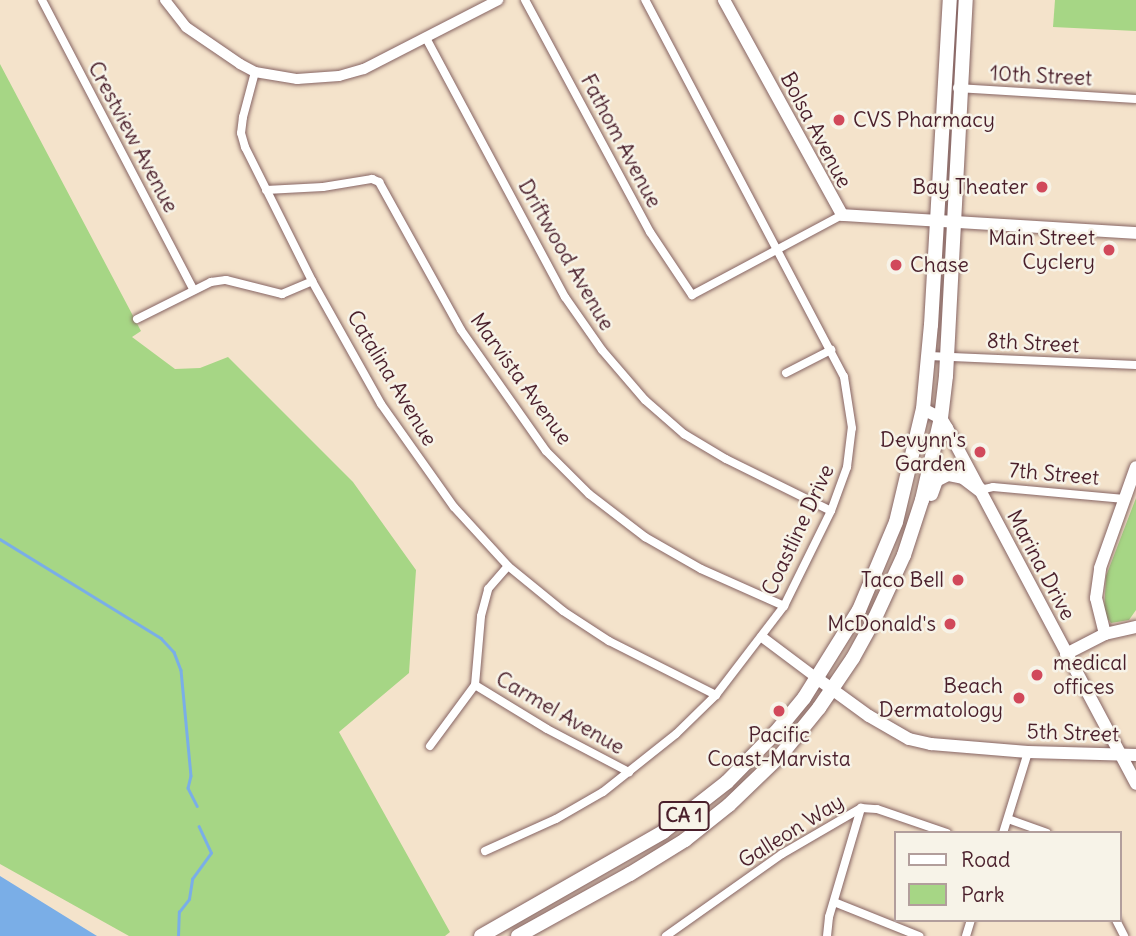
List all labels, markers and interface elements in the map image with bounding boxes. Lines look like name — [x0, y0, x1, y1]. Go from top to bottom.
street label: Crestview Avenue — [83, 57, 183, 217]
street label: 10th Street — [989, 61, 1093, 91]
street label: Bolsa Avenue — [775, 68, 857, 192]
street label: Fathom Avenue — [575, 70, 667, 212]
place label: CVS Pharmacy — [853, 107, 995, 133]
marker: CVS Pharmacy — [831, 112, 847, 128]
place label: Bay Theater — [912, 174, 1028, 200]
street label: Driftwood Avenue — [513, 175, 619, 335]
marker: Bay Theater — [1034, 179, 1050, 195]
place label: Main Street Cyclery — [988, 225, 1095, 275]
marker: Main Street Cyclery — [1101, 242, 1117, 258]
place label: Chase — [910, 252, 969, 278]
marker: Chase — [888, 257, 904, 273]
street label: Catalina Avenue — [342, 306, 442, 450]
street label: Marvista Avenue — [465, 308, 577, 450]
street label: 8th Street — [986, 328, 1080, 358]
place label: Devynn's Garden — [880, 427, 966, 477]
marker: Devynn's Garden — [972, 444, 988, 460]
street label: 7th Street — [1008, 458, 1100, 490]
street label: Coastline Drive — [757, 461, 839, 599]
street label: Marina Drive — [1001, 506, 1081, 624]
place label: Taco Bell — [861, 567, 944, 593]
marker: Taco Bell — [950, 572, 966, 588]
place label: McDonald's — [827, 611, 936, 637]
marker: McDonald's — [942, 616, 958, 632]
place label: medical offices — [1053, 650, 1127, 700]
marker: medical offices — [1027, 665, 1047, 685]
street label: Carmel Avenue — [491, 666, 629, 760]
place label: Beach Dermatology — [879, 673, 1003, 723]
marker: Beach Dermatology — [1009, 688, 1029, 708]
marker: Pacific Coast-Marvista — [771, 703, 787, 719]
street label: 5th Street — [1026, 719, 1120, 747]
place label: Pacific Coast-Marvista — [707, 722, 851, 772]
street label: Galleon Way — [734, 789, 848, 873]
road number: CA 1 — [658, 800, 710, 832]
legend — [894, 831, 1122, 922]
text: Road — [961, 846, 1010, 873]
text: Park — [961, 881, 1004, 908]

